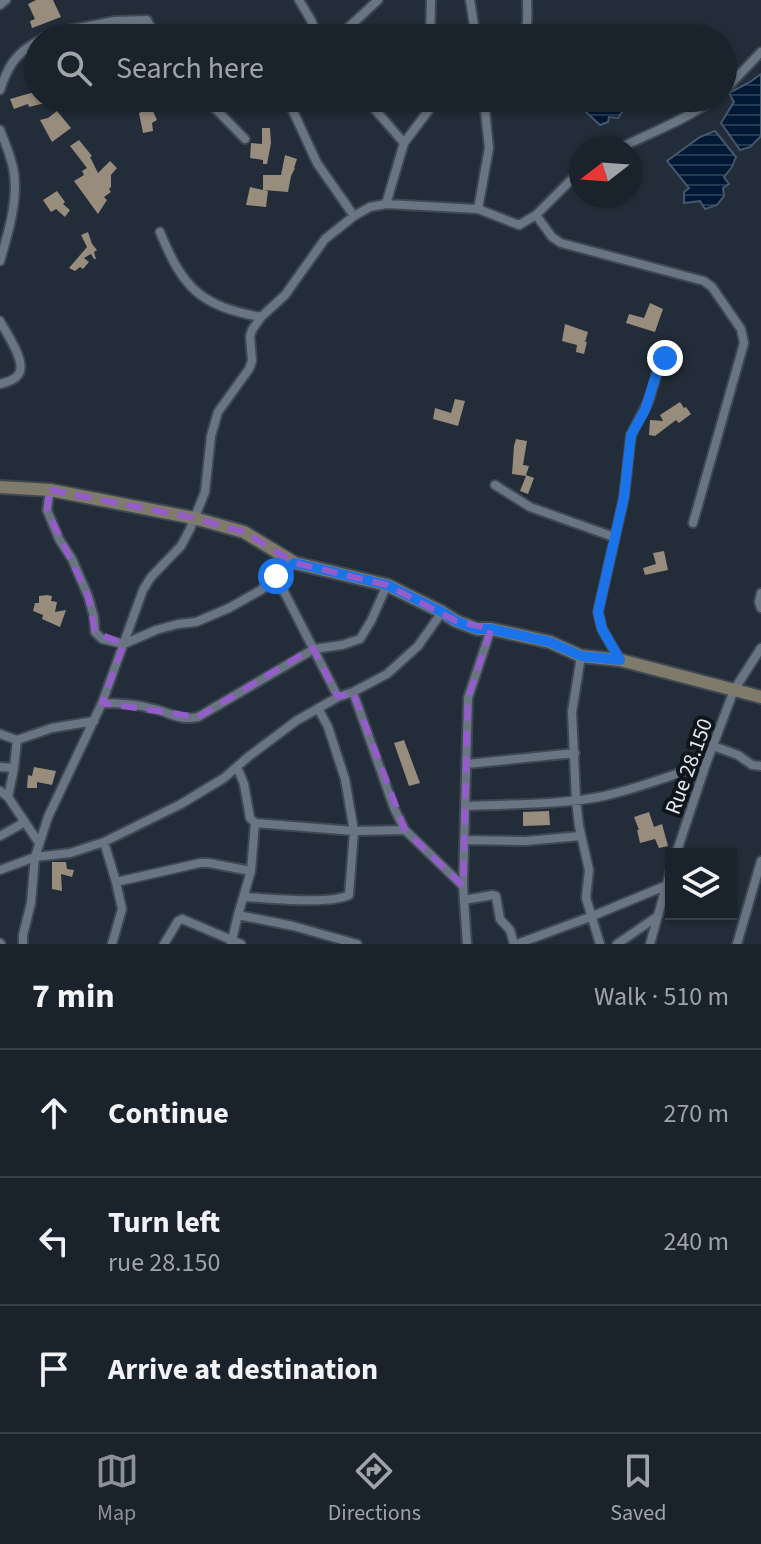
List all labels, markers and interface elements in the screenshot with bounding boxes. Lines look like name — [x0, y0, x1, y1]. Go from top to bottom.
search box — [24, 24, 737, 112]
icon: search — [52, 46, 96, 90]
text: Search here — [116, 47, 264, 90]
north arrow — [569, 136, 641, 208]
route end — [647, 340, 683, 376]
route start — [258, 558, 294, 594]
street label: Rue 28.150 — [657, 714, 721, 819]
map controls — [665, 848, 737, 920]
button: layers — [665, 848, 737, 920]
text: 7 min — [32, 972, 115, 1021]
text: Walk · 510 m — [594, 978, 729, 1015]
icon: ahead — [32, 1091, 76, 1135]
text: Continue — [108, 1092, 229, 1135]
text: 270 m — [663, 1095, 729, 1132]
text: Turn left — [108, 1201, 220, 1244]
icon: left — [32, 1219, 76, 1263]
text: 240 m — [663, 1223, 729, 1260]
text: rue 28.150 — [108, 1244, 220, 1281]
icon: arrive — [32, 1347, 76, 1391]
text: Arrive at destination — [108, 1348, 378, 1391]
tab: Map — [95, 1449, 139, 1529]
tab: Directions — [328, 1449, 421, 1529]
tab: Saved — [610, 1449, 666, 1529]

